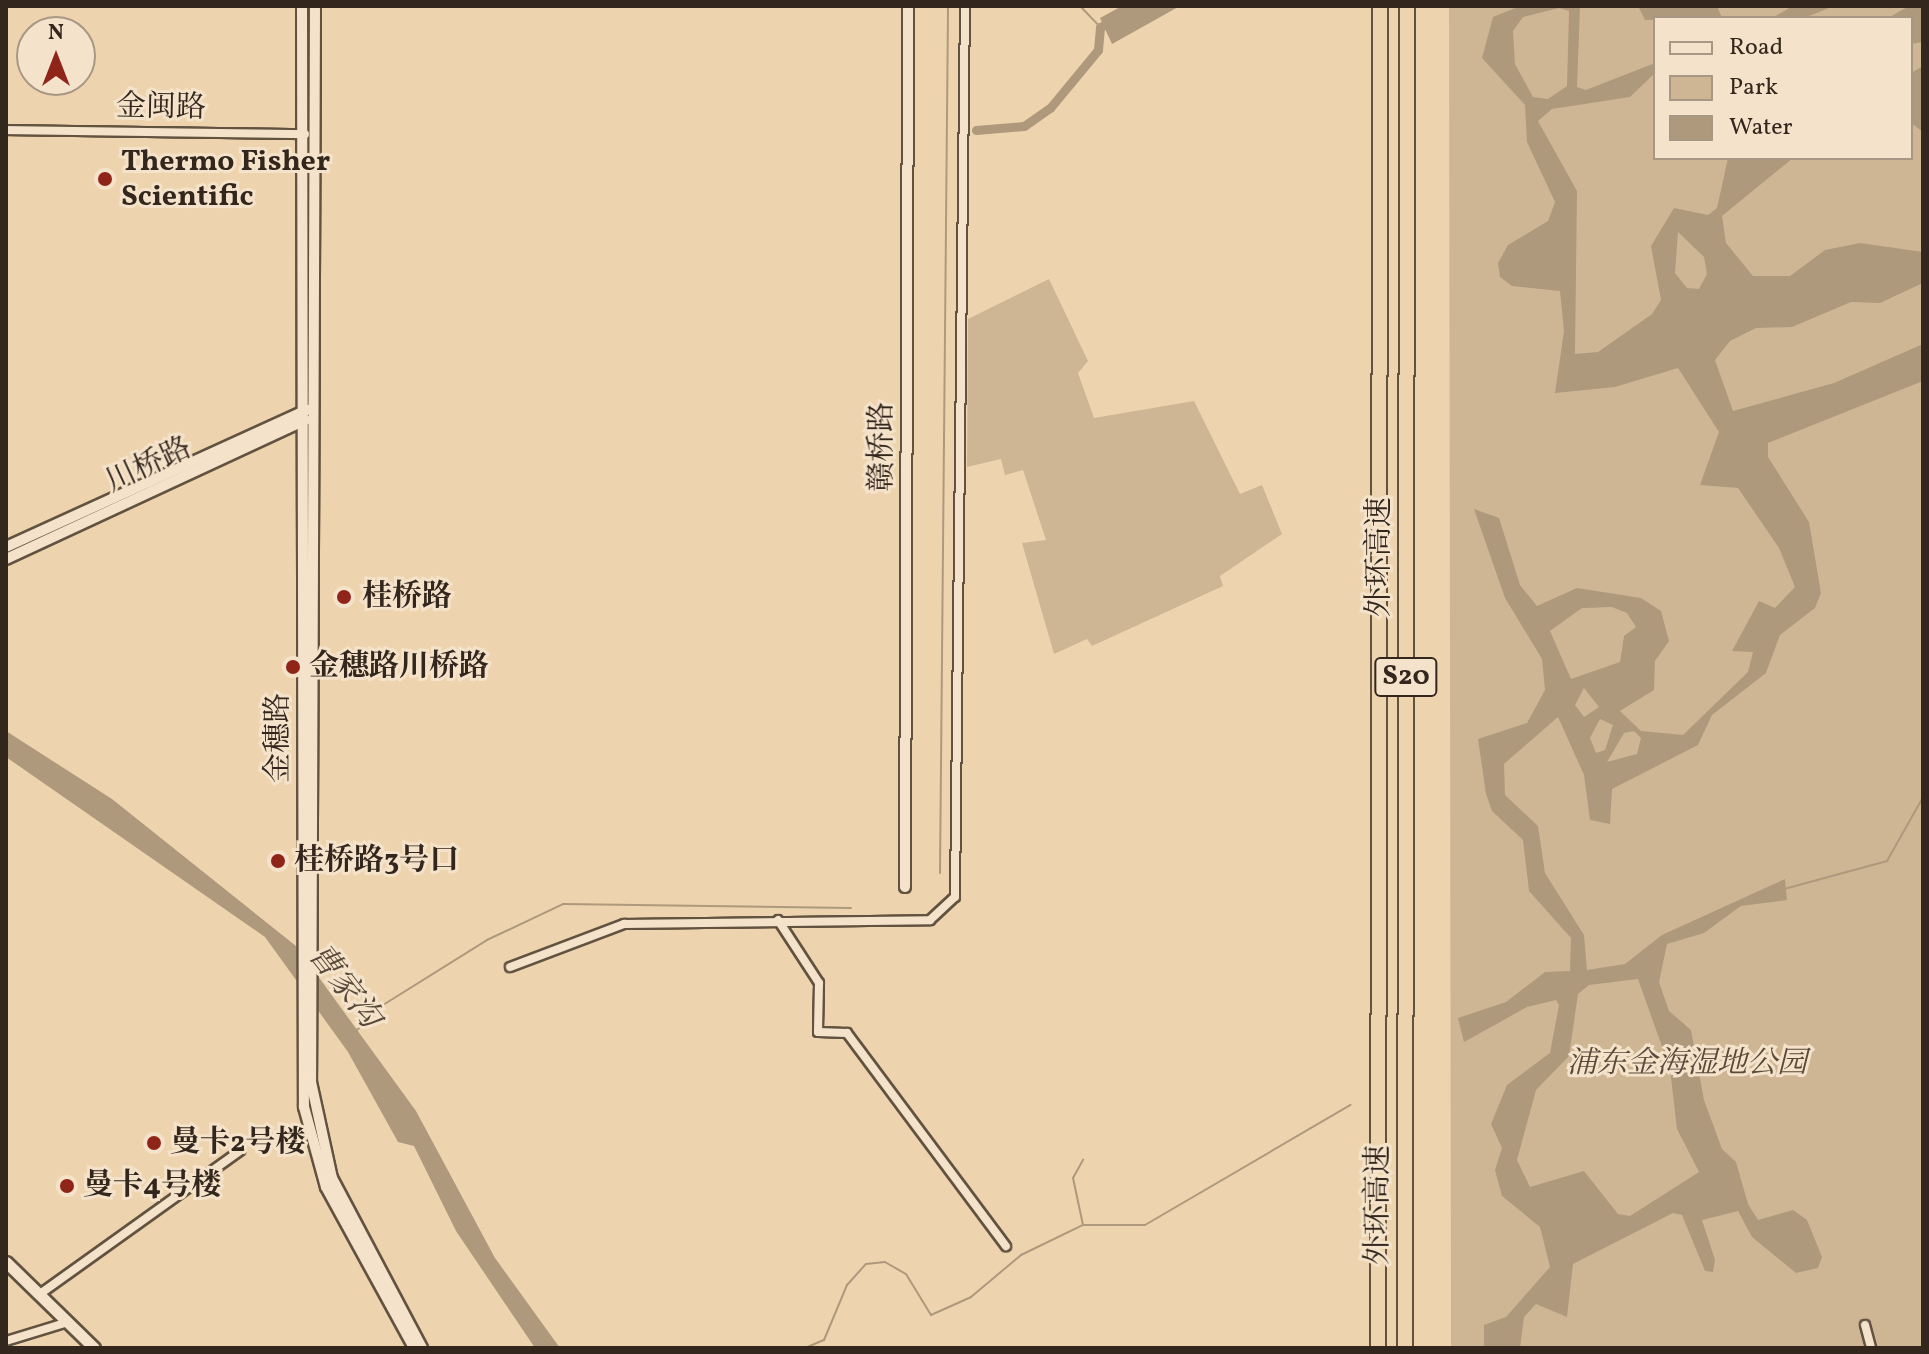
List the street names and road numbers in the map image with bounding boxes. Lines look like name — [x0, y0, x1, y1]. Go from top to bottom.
street label: 金闽路 — [116, 89, 206, 127]
street label: 赣桥路 — [865, 402, 901, 492]
street label: 川桥路 — [101, 431, 197, 501]
street label: 外环高速 — [1362, 497, 1398, 617]
road number: S20 — [1374, 653, 1438, 701]
street label: 金穗路 — [261, 693, 297, 783]
street label: 外环高速 — [1361, 1145, 1397, 1265]

